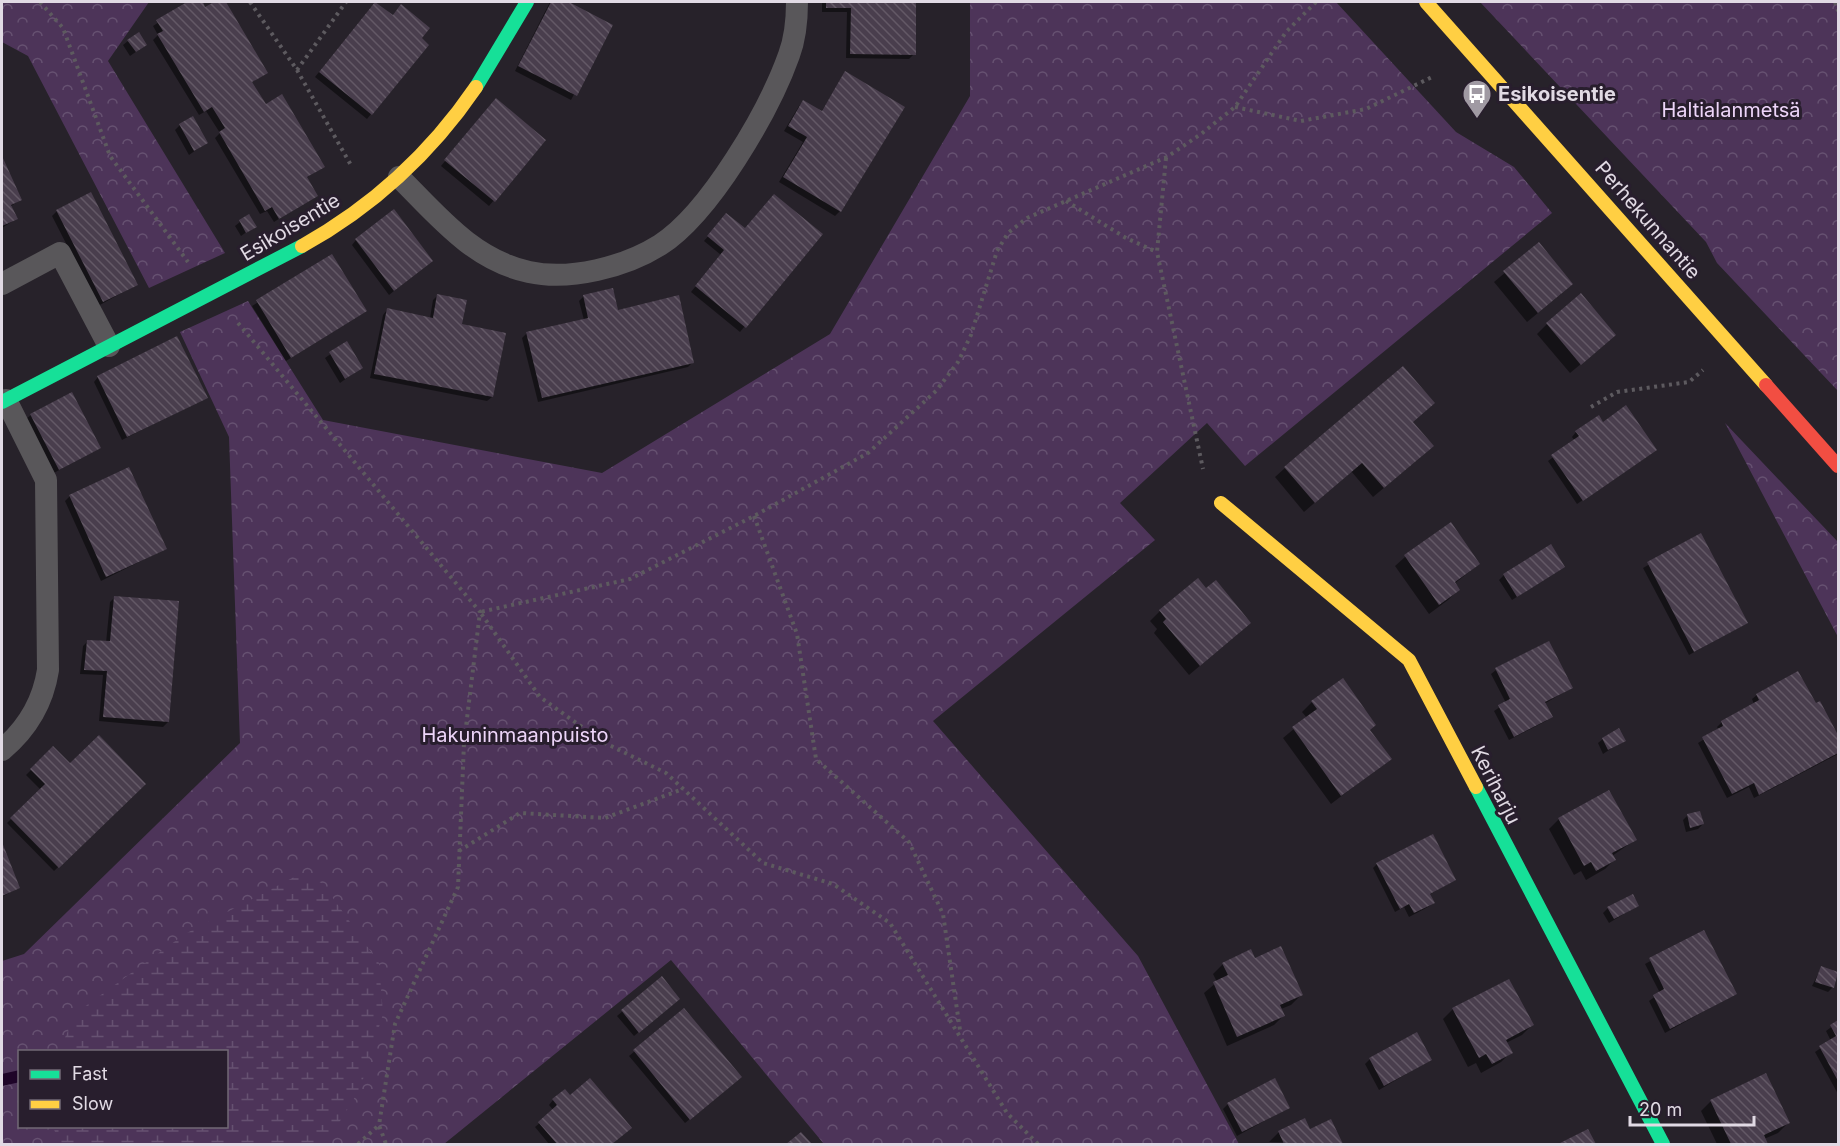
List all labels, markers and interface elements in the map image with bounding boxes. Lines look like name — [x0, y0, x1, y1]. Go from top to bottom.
bus stop icon: Esikoisentie — [1461, 78, 1493, 120]
place label: Esikoisentie — [1498, 82, 1616, 106]
park label: Haltialanmetsä — [1661, 98, 1801, 122]
street label: Perhekunnantie — [1590, 156, 1706, 284]
street label: Esikoisentie — [236, 188, 344, 266]
park label: Hakuninmaanpuisto — [422, 723, 608, 747]
street label: Keriharju — [1466, 742, 1526, 828]
legend — [18, 1050, 228, 1128]
text: Fast — [72, 1063, 108, 1084]
scale bar — [1630, 1089, 1754, 1127]
text: Slow — [72, 1093, 113, 1114]
text: 20 m — [1639, 1099, 1682, 1120]

